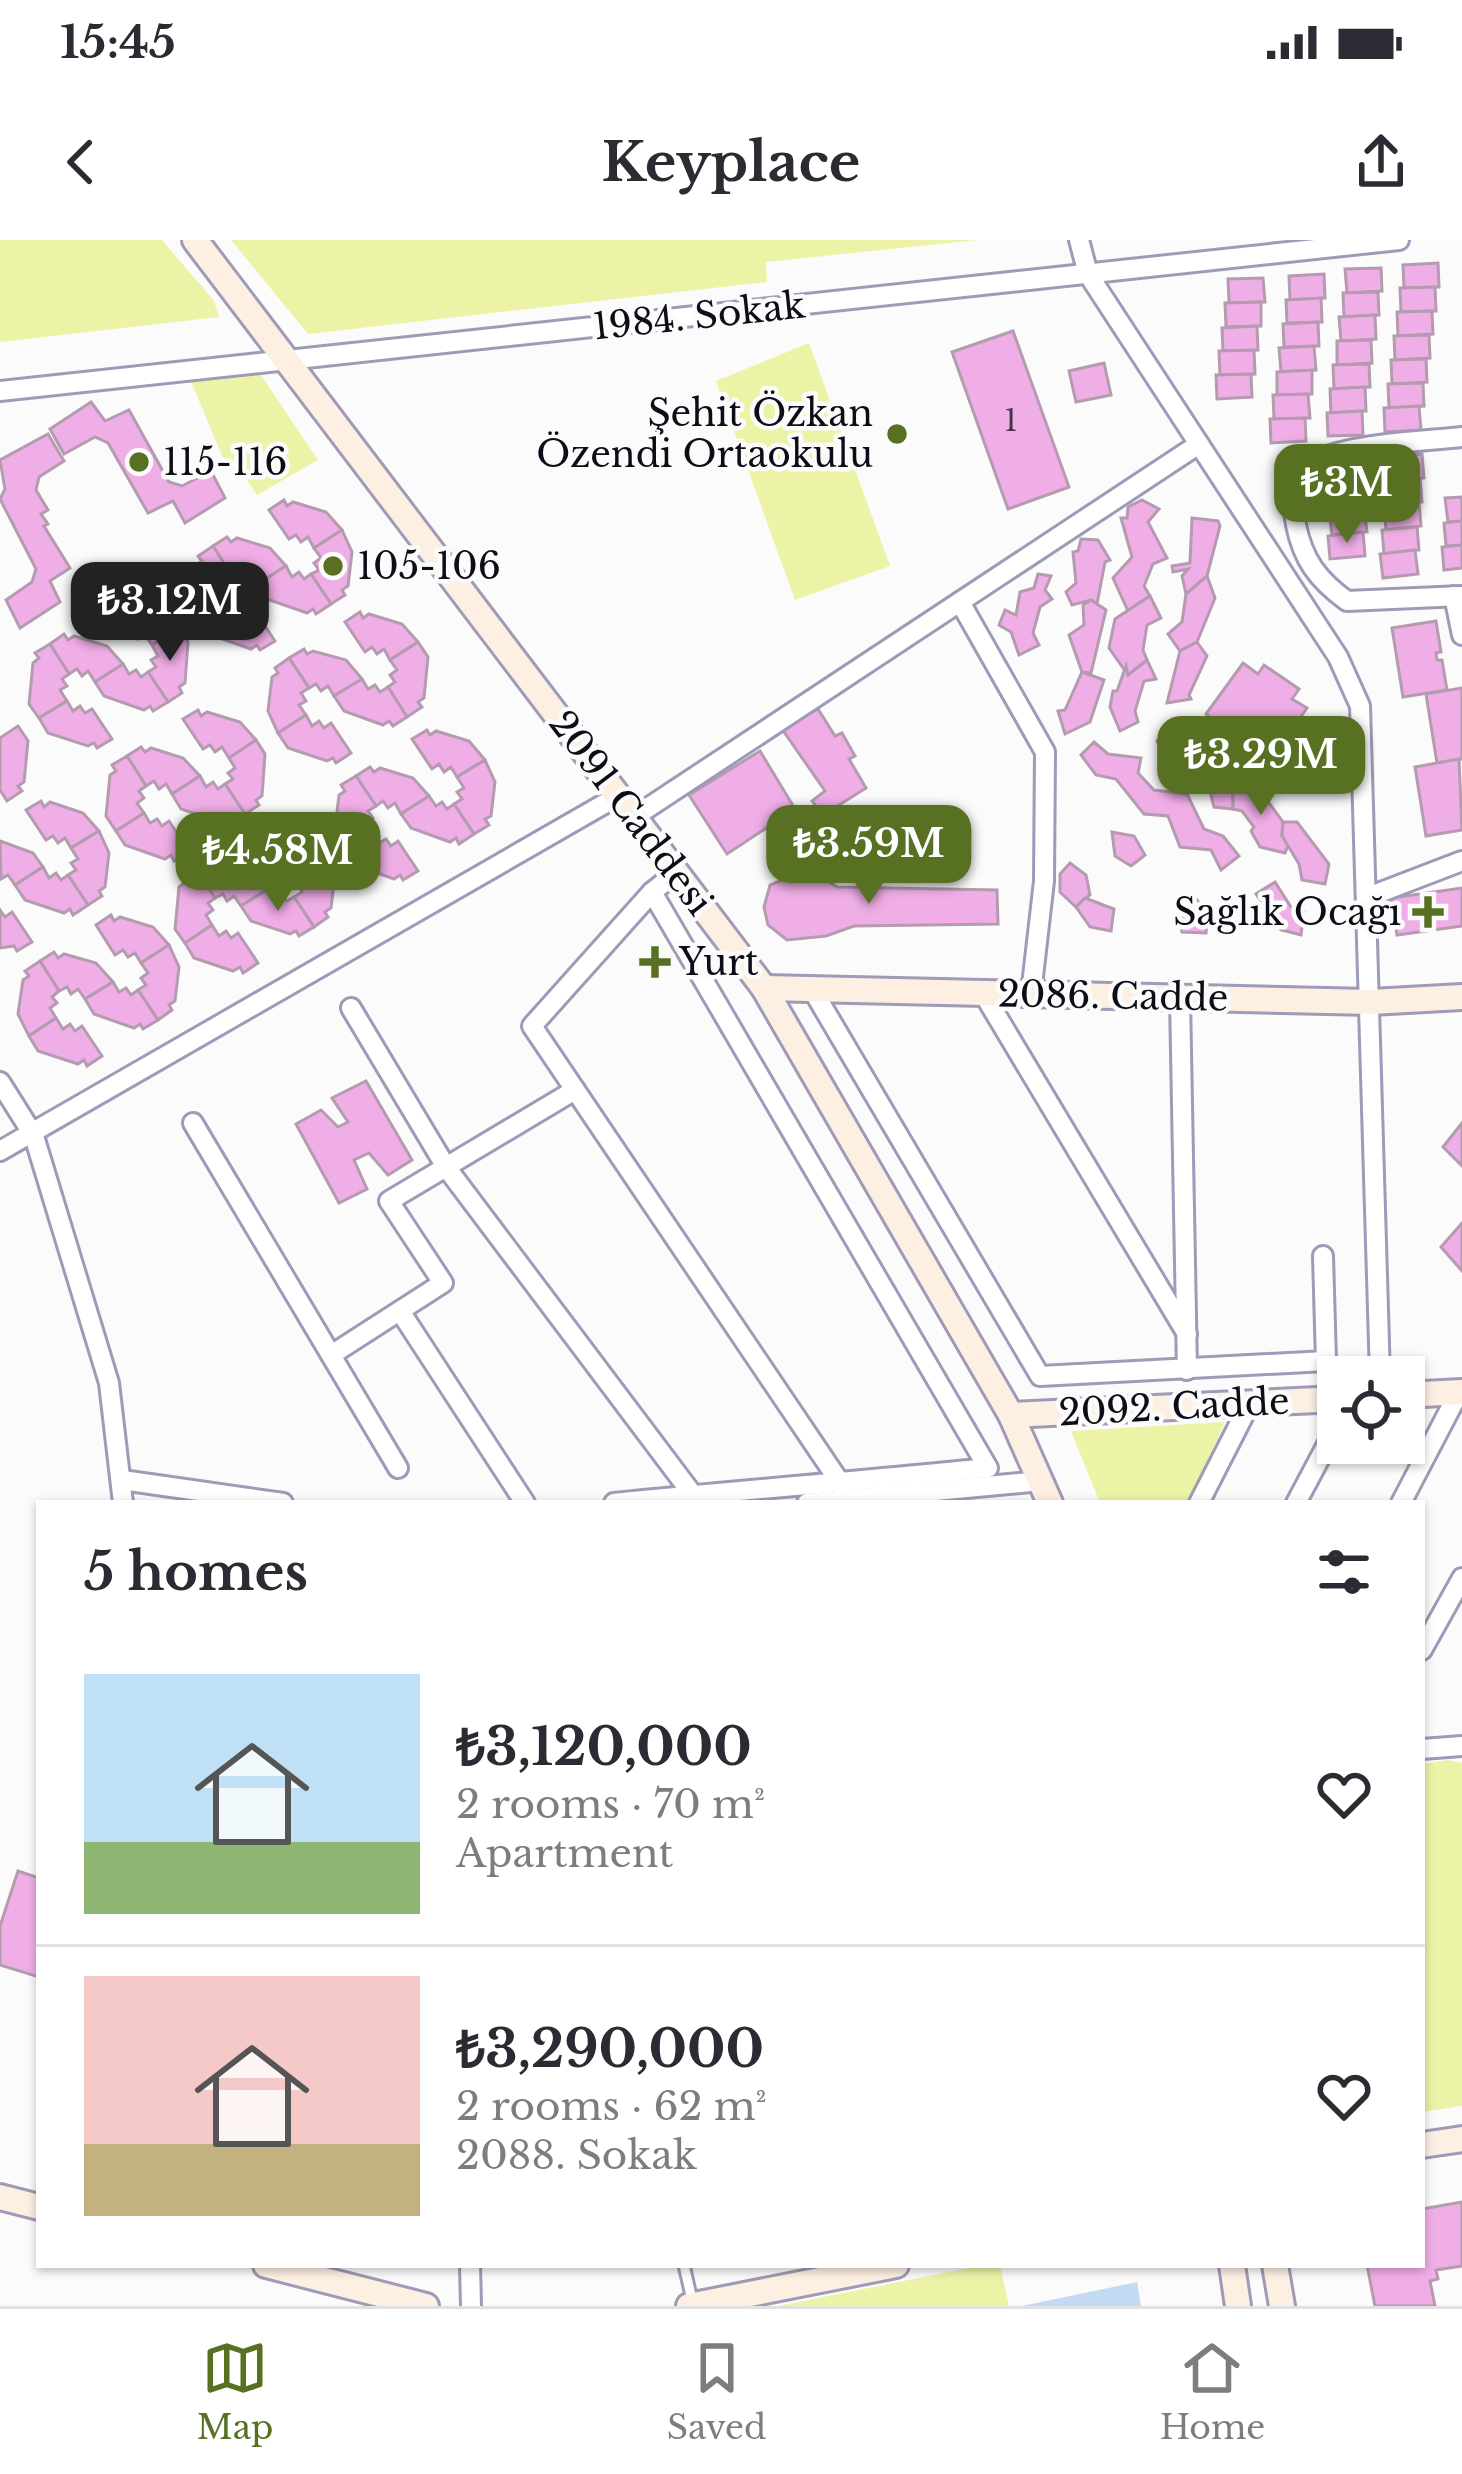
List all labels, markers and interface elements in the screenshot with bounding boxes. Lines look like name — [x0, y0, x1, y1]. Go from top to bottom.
text: 15:45 — [60, 14, 176, 70]
icon: back — [48, 129, 114, 195]
text: Keyplace — [602, 129, 860, 196]
icon: share — [1348, 129, 1414, 195]
street label: 1984. Sokak — [591, 282, 807, 350]
place label: Şehit Özkan Özendi Ortaokulu — [536, 390, 873, 477]
house number: 1 — [1004, 402, 1018, 439]
marker: Şehit Özkan Özendi Ortaokulu — [884, 421, 910, 447]
place label: 115-116 — [163, 440, 288, 485]
pin: ₺3M — [1289, 444, 1405, 546]
marker: 115-116 — [126, 449, 152, 475]
text: ₺3M — [1301, 458, 1393, 507]
place label: 105-106 — [357, 544, 501, 589]
marker: 105-106 — [320, 553, 346, 579]
pin: ₺3.12M — [72, 562, 268, 664]
text: ₺3.12M — [98, 576, 242, 625]
street label: 2091 Caddesi — [540, 702, 722, 924]
pin: ₺3.29M — [1163, 716, 1359, 818]
text: ₺3.29M — [1184, 730, 1338, 779]
pin: ₺3.59M — [771, 805, 967, 907]
pin: ₺4.58M — [180, 812, 376, 914]
text: ₺3.59M — [793, 819, 945, 868]
text: ₺4.58M — [203, 826, 353, 875]
place label: Sağlık Ocağı — [1173, 890, 1401, 935]
marker: Sağlık Ocağı — [1412, 896, 1444, 928]
place label: Yurt — [678, 940, 759, 985]
marker: Yurt — [642, 949, 668, 975]
street label: 2086. Cadde — [997, 971, 1229, 1021]
map controls — [1317, 1356, 1425, 1464]
button: locate — [1317, 1356, 1425, 1464]
street label: 2092. Cadde — [1057, 1378, 1291, 1436]
icon: filters — [1311, 1539, 1377, 1605]
text: 5 homes — [84, 1541, 308, 1604]
text: ₺3,120,000 — [456, 1716, 752, 1779]
icon: home — [180, 1722, 324, 1866]
icon: heart — [1311, 1761, 1377, 1827]
text: 2 rooms · 70 m² — [456, 1780, 765, 1829]
text: Apartment — [456, 1829, 673, 1878]
text: ₺3,290,000 — [456, 2018, 764, 2081]
icon: home — [180, 2024, 324, 2168]
icon: heart — [1311, 2063, 1377, 2129]
text: 2 rooms · 62 m² — [456, 2082, 767, 2131]
text: 2088. Sokak — [456, 2131, 697, 2180]
tab: Map — [197, 2335, 273, 2448]
tab: Saved — [667, 2335, 766, 2448]
tab: Home — [1160, 2335, 1265, 2448]

